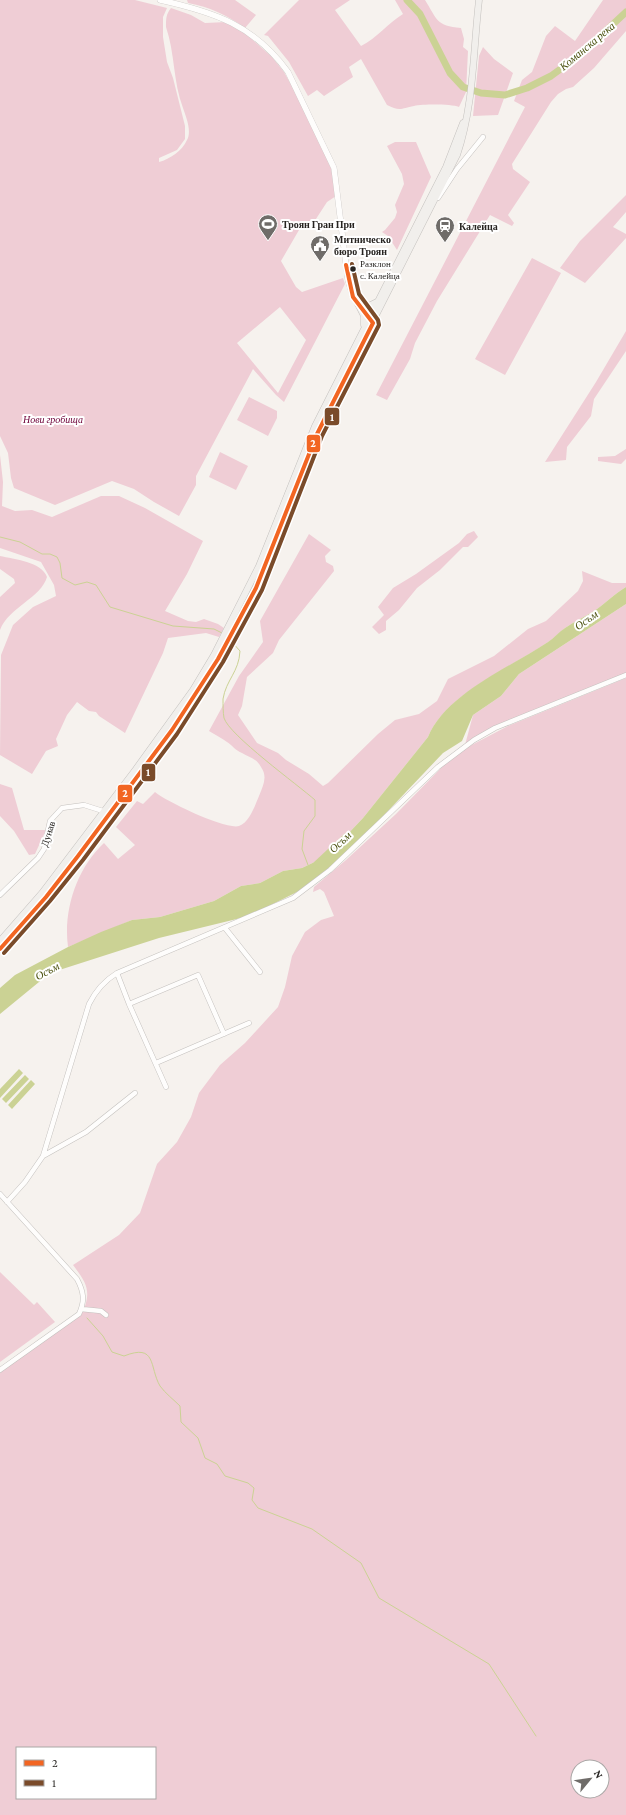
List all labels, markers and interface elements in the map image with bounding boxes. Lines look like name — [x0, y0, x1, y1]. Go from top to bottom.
water label: Команска река — [556, 19, 617, 73]
sports icon: Троян Гран При — [257, 213, 279, 241]
station icon: Калейца — [434, 215, 456, 243]
place label: Троян Гран При — [282, 219, 355, 230]
place label: Калейца — [459, 221, 498, 232]
public building icon: Митническо бюро Троян — [309, 234, 331, 262]
place label: Митническо бюро Троян — [334, 234, 391, 257]
place label: Разклон с. Калейца — [360, 259, 400, 281]
marker: Разклон с. Калейца — [348, 264, 358, 274]
line badge: 1 — [324, 407, 340, 426]
text: 1 — [330, 411, 334, 423]
park label: Нови гробища — [22, 414, 83, 425]
line badge: 2 — [306, 434, 321, 453]
text: 2 — [310, 437, 316, 449]
water label: Осъм — [572, 608, 600, 632]
line badge: 1 — [141, 763, 156, 782]
text: 1 — [146, 766, 150, 778]
line badge: 2 — [117, 784, 133, 803]
text: 2 — [122, 787, 128, 799]
street label: Дунав — [39, 820, 57, 848]
water label: Осъм — [327, 829, 353, 855]
water label: Осъм — [33, 960, 61, 982]
legend — [16, 1747, 156, 1799]
text: 2 — [52, 1756, 58, 1770]
north arrow — [570, 1759, 610, 1799]
text: N — [592, 1768, 606, 1781]
text: 1 — [52, 1776, 56, 1790]

